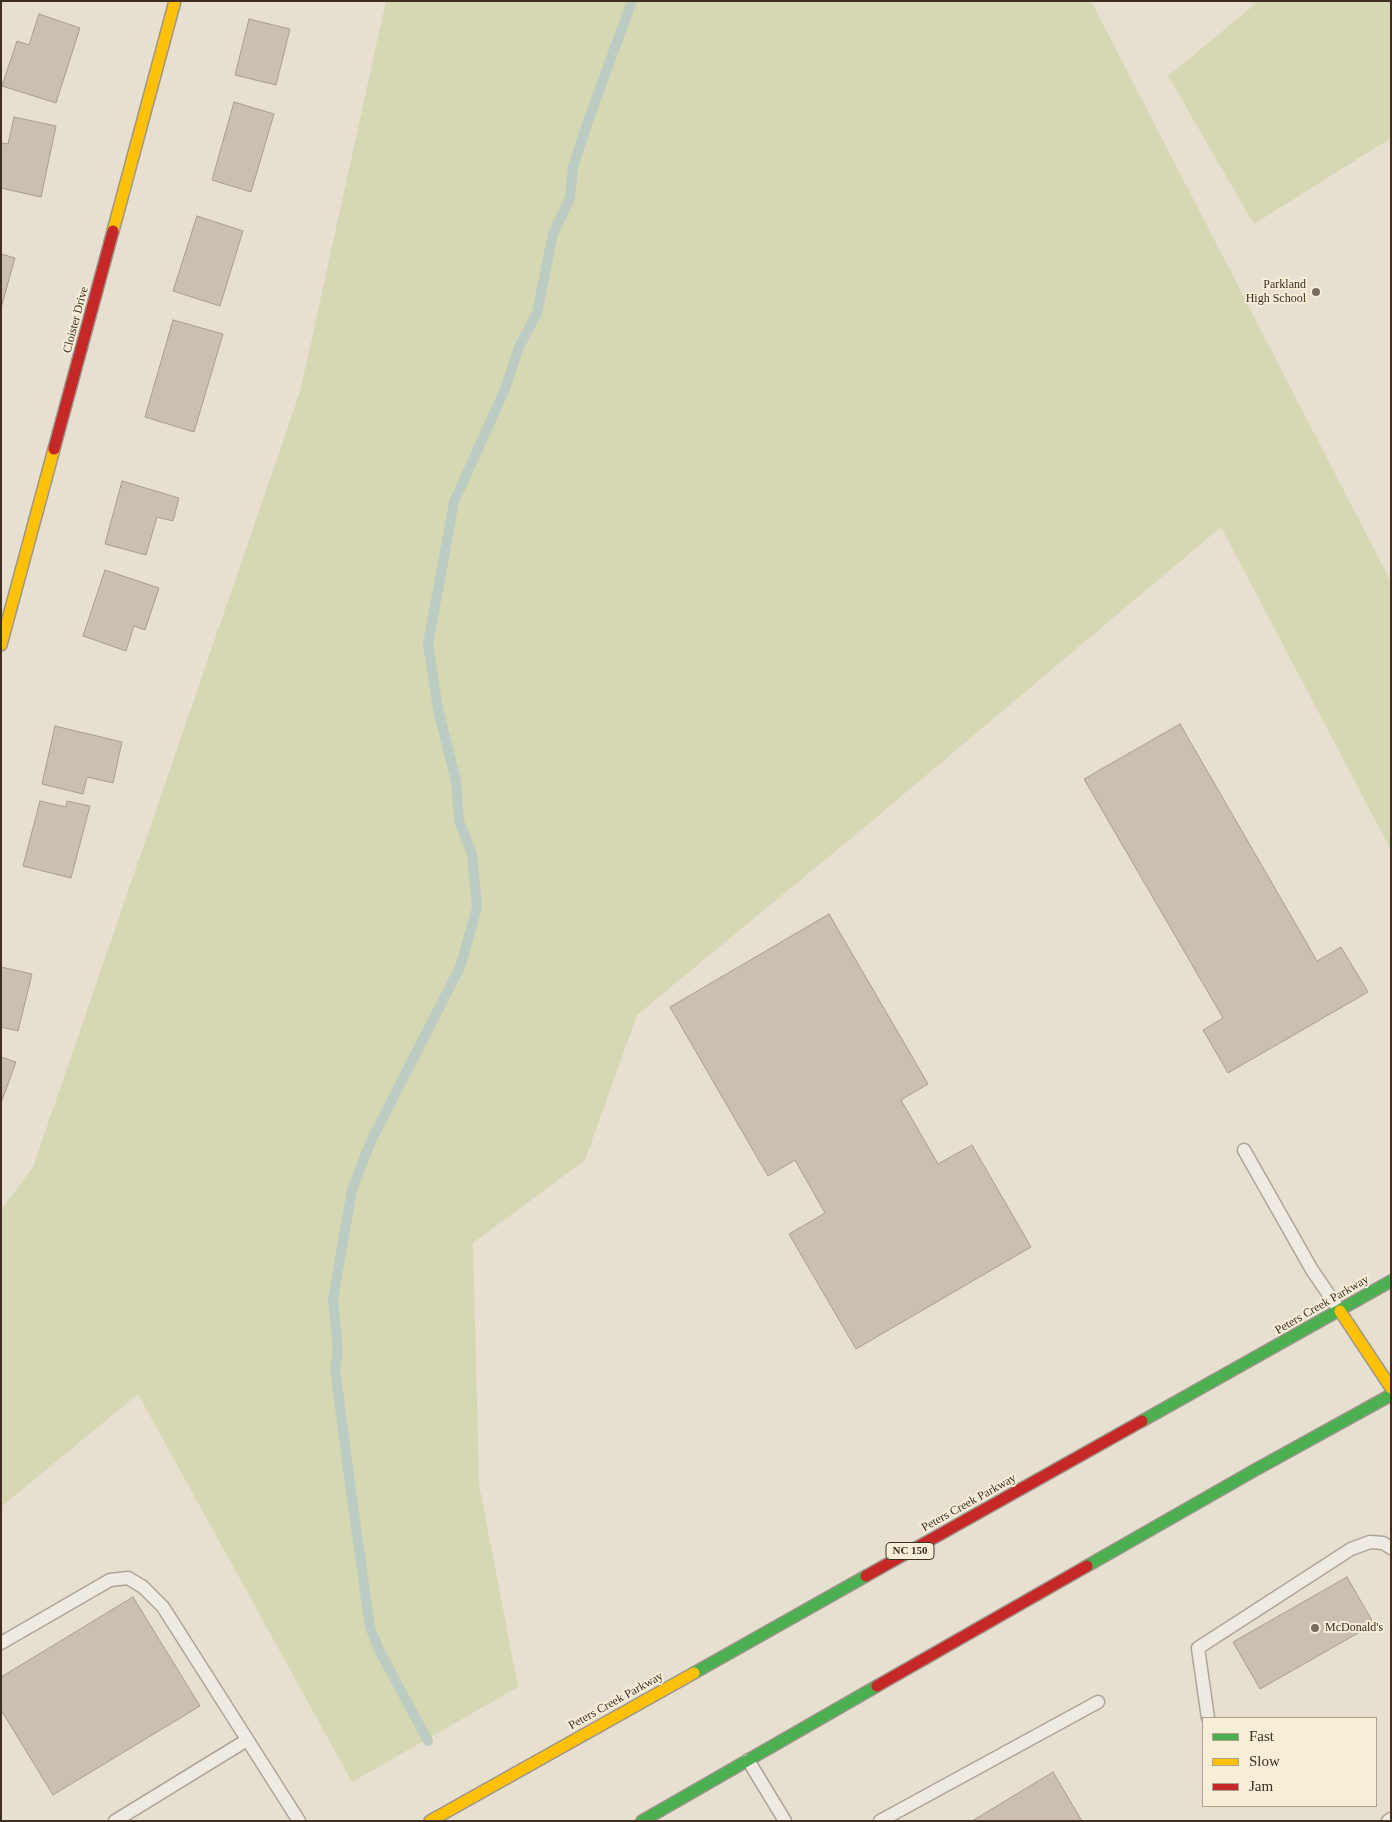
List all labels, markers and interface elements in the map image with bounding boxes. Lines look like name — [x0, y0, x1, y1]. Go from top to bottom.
place label: Parkland High School — [1246, 278, 1306, 306]
street label: Cloister Drive — [60, 285, 92, 355]
marker: Parkland High School — [1310, 286, 1322, 298]
street label: Peters Creek Parkway — [1273, 1272, 1371, 1338]
street label: Peters Creek Parkway — [919, 1471, 1019, 1535]
road number: NC 150 — [886, 1542, 934, 1560]
place label: McDonald's — [1325, 1621, 1383, 1635]
marker: McDonald's — [1309, 1622, 1321, 1634]
street label: Peters Creek Parkway — [566, 1669, 666, 1733]
legend — [1202, 1717, 1377, 1807]
text: Fast — [1249, 1728, 1274, 1744]
text: Slow — [1249, 1753, 1280, 1769]
text: Jam — [1249, 1778, 1273, 1794]

